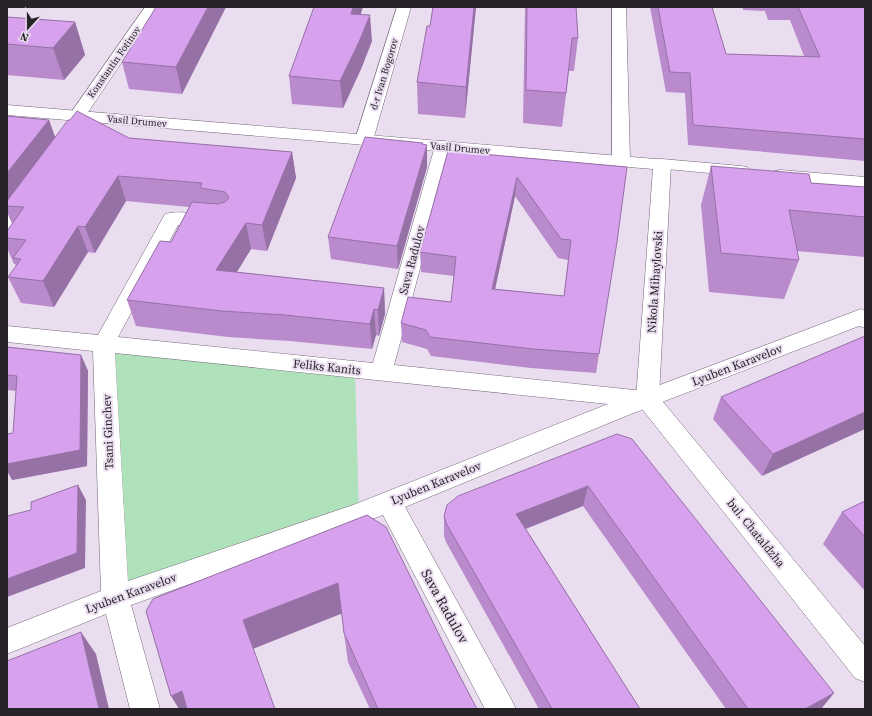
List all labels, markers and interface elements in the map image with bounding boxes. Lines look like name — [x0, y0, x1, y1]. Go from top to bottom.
north arrow — [8, 8, 48, 48]
street label: Konstantin Fotinov — [84, 24, 144, 100]
text: N — [18, 28, 31, 45]
street label: d-r Ivan Bogorov — [367, 37, 401, 111]
street label: Vasil Drumev — [107, 112, 167, 130]
street label: Vasil Drumev — [430, 139, 490, 157]
street label: Sava Radulov — [395, 224, 429, 296]
street label: Nikola Mihaylovski — [643, 230, 667, 334]
street label: Lyuben Karavelov — [689, 340, 785, 390]
street label: Feliks Kanits — [292, 355, 362, 379]
street label: Tsani Ginchev — [99, 394, 117, 470]
street label: Lyuben Karavelov — [389, 458, 483, 508]
street label: bul. Chataldzha — [723, 495, 789, 571]
street label: Sava Radulov — [416, 565, 474, 647]
street label: Lyuben Karavelov — [83, 569, 179, 617]

